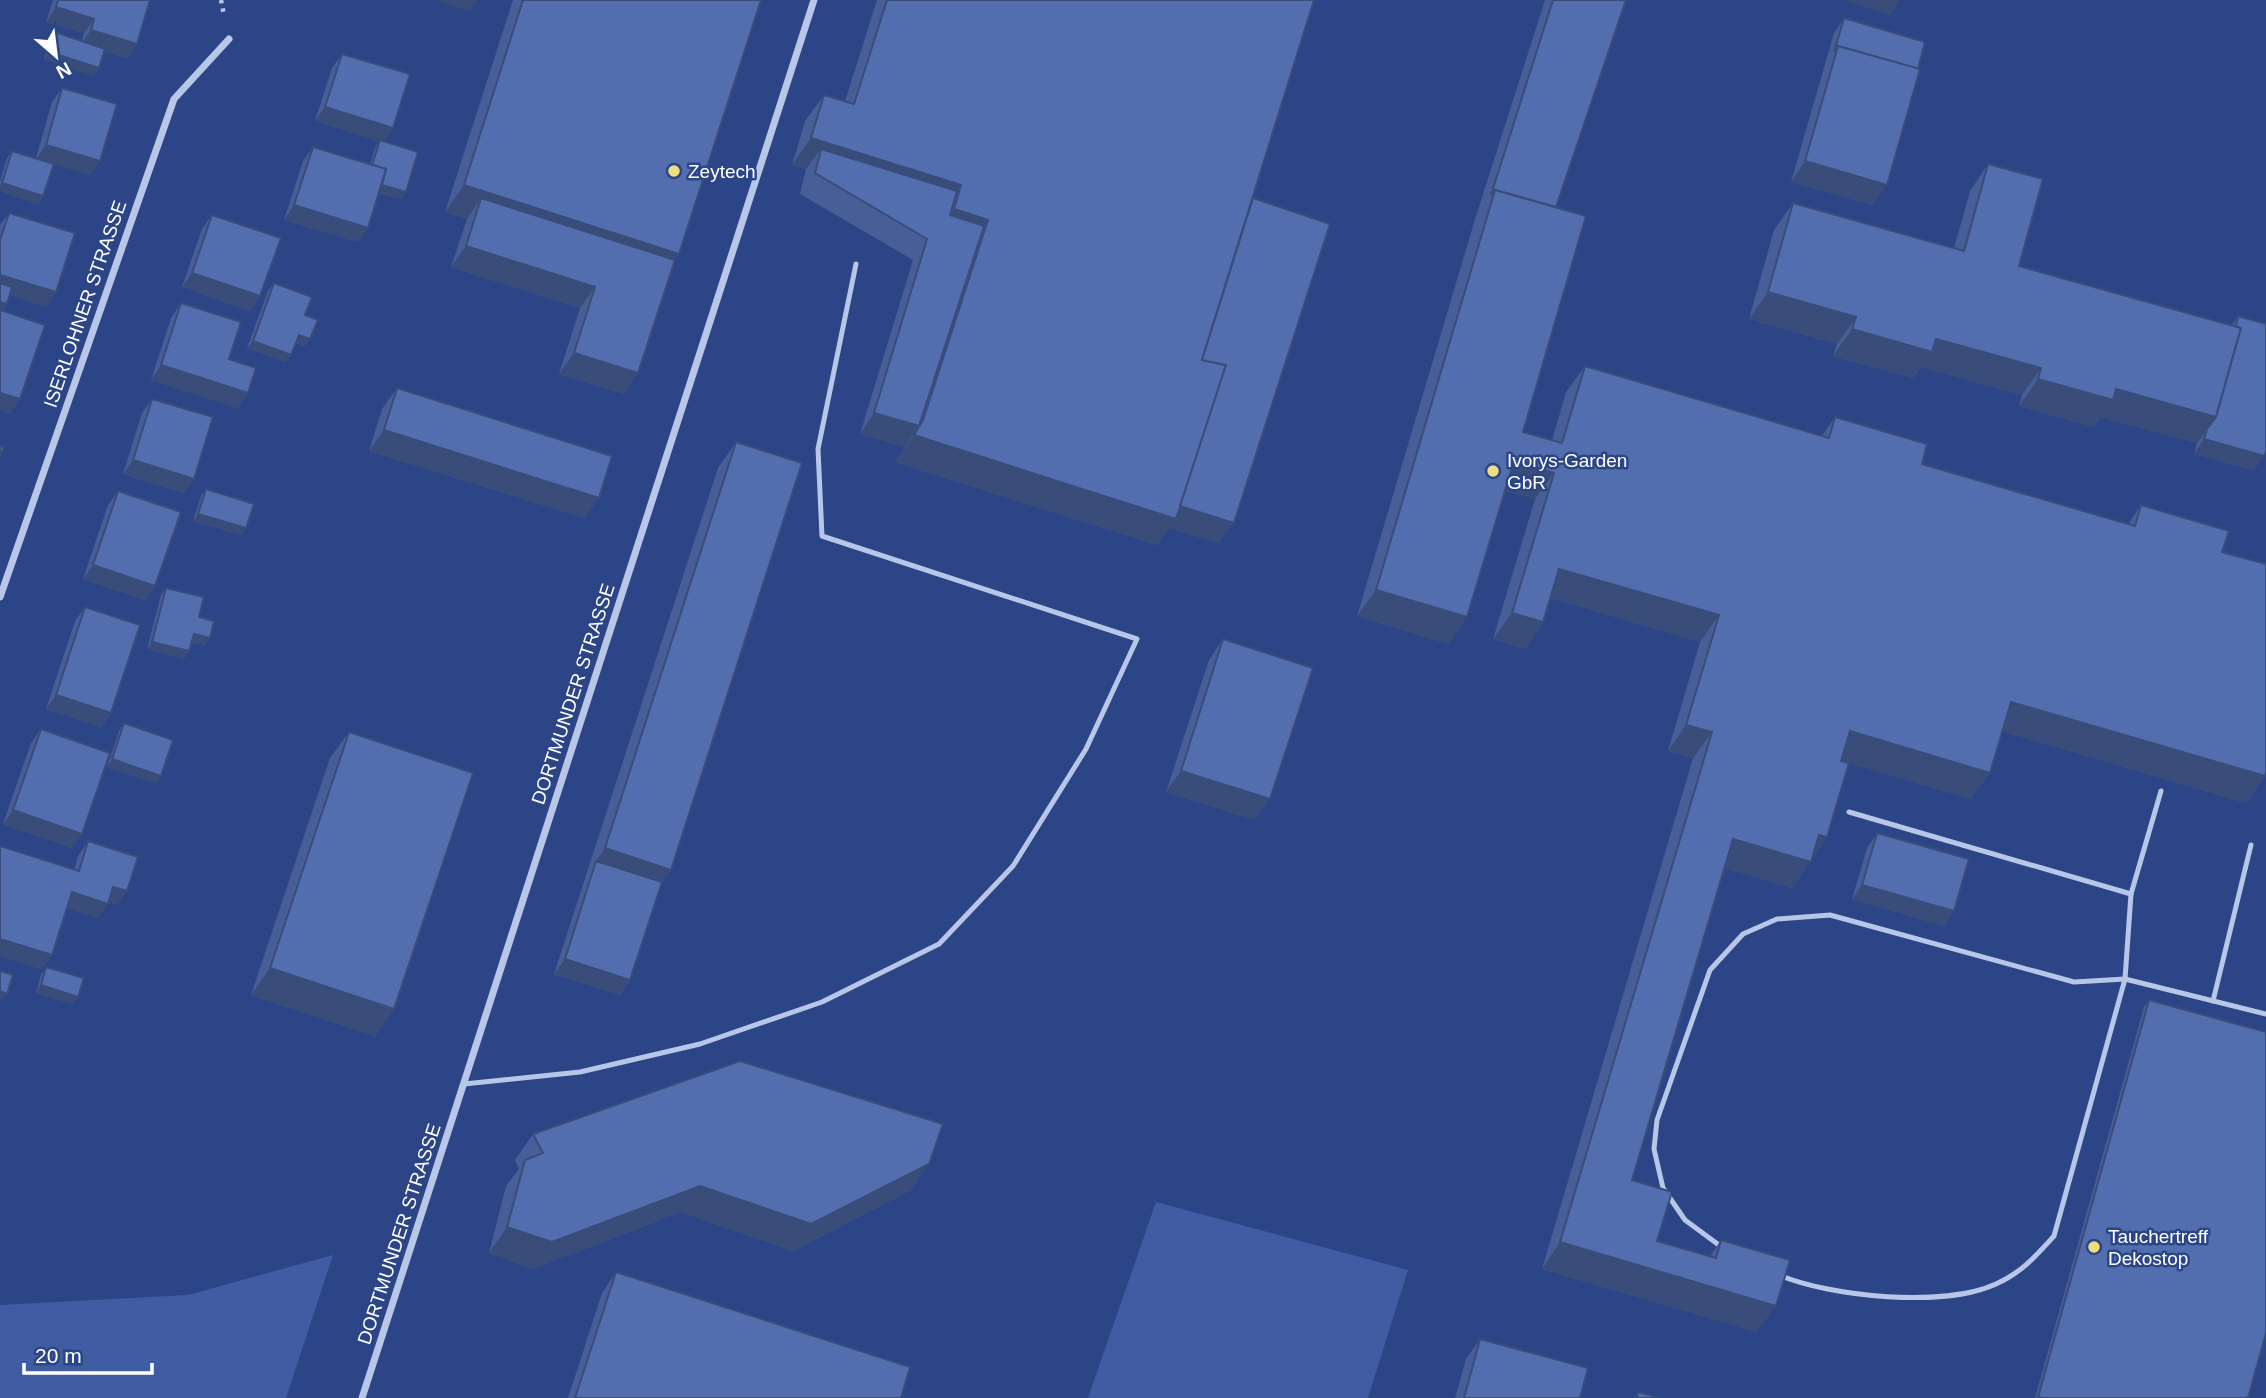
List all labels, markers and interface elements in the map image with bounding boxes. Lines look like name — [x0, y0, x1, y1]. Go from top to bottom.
north arrow — [21, 21, 91, 91]
text: N — [53, 58, 75, 83]
place label: Zeytech — [688, 161, 756, 182]
marker: Zeytech — [666, 163, 682, 179]
street label: ISERLOHNER STRASSE — [40, 198, 130, 410]
place label: Ivorys-Garden GbR — [1507, 450, 1627, 493]
marker: Ivorys-Garden GbR — [1485, 463, 1501, 479]
street label: DORTMUNDER STRASSE — [527, 581, 619, 807]
street label: DORTMUNDER STRASSE — [353, 1121, 445, 1347]
place label: Tauchertreff Dekostop — [2108, 1226, 2209, 1269]
marker: Tauchertreff Dekostop — [2086, 1239, 2102, 1255]
scale bar — [24, 1332, 152, 1376]
text: 20 m — [35, 1344, 82, 1367]

